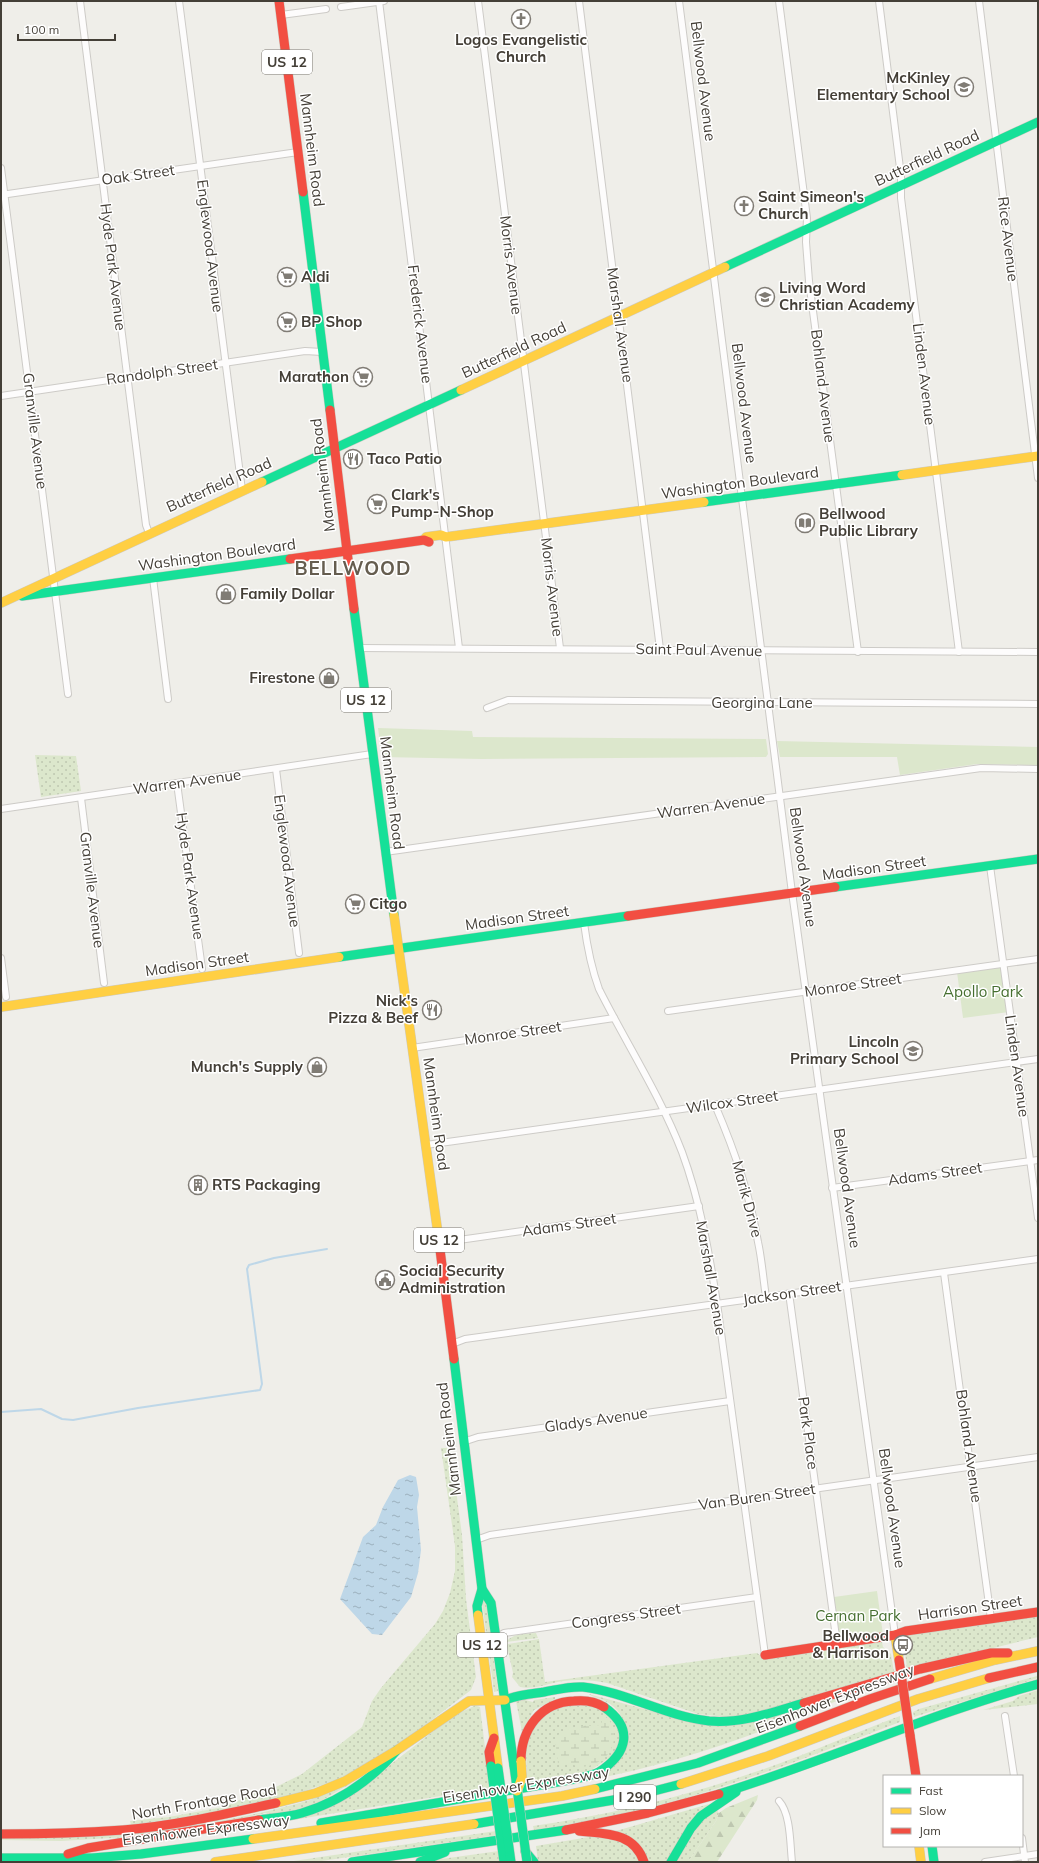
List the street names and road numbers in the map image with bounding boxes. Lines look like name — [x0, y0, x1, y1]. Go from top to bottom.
street label: Bellwood Avenue — [687, 20, 720, 142]
road number: US 12 — [262, 50, 312, 74]
street label: Mannheim Road — [296, 92, 329, 208]
street label: Butterfield Road — [872, 125, 982, 190]
street label: Oak Street — [100, 160, 176, 189]
street label: Englewood Avenue — [193, 179, 228, 313]
street label: Rice Avenue — [994, 195, 1023, 283]
street label: Hyde Park Avenue — [96, 202, 131, 332]
street label: Morris Avenue — [496, 214, 527, 315]
street label: Frederick Avenue — [404, 264, 437, 384]
street label: Marshall Avenue — [603, 266, 638, 384]
street label: Butterfield Road — [459, 317, 569, 382]
street label: Linden Avenue — [909, 322, 940, 426]
street label: Bohland Avenue — [807, 328, 840, 444]
street label: Bellwood Avenue — [728, 342, 761, 464]
street label: Randolph Street — [105, 354, 219, 389]
street label: Granville Avenue — [19, 372, 52, 490]
street label: Mannheim Road — [306, 417, 339, 533]
street label: Butterfield Road — [163, 453, 274, 516]
street label: Washington Boulevard — [660, 462, 820, 503]
street label: Washington Boulevard — [137, 534, 297, 575]
street label: Morris Avenue — [537, 536, 568, 637]
street label: Saint Paul Avenue — [636, 639, 763, 660]
road number: US 12 — [341, 688, 391, 712]
street label: Georgina Lane — [711, 693, 813, 712]
street label: Mannheim Road — [376, 735, 409, 851]
street label: Warren Avenue — [132, 765, 242, 798]
street label: Warren Avenue — [656, 789, 766, 822]
street label: Englewood Avenue — [270, 794, 305, 928]
street label: Bellwood Avenue — [786, 806, 821, 928]
street label: Hyde Park Avenue — [172, 811, 209, 941]
street label: Granville Avenue — [76, 831, 109, 949]
street label: Madison Street — [821, 851, 927, 884]
street label: Madison Street — [464, 901, 570, 934]
street label: Madison Street — [144, 947, 250, 980]
street label: Monroe Street — [803, 968, 903, 1001]
street label: Linden Avenue — [1001, 1014, 1034, 1118]
street label: Monroe Street — [463, 1016, 563, 1049]
street label: Mannheim Road — [419, 1056, 454, 1172]
street label: Wilcox Street — [685, 1086, 779, 1117]
street label: Bellwood Avenue — [830, 1127, 865, 1249]
street label: Adams Street — [887, 1157, 983, 1190]
street label: Marik Drive — [728, 1158, 767, 1239]
street label: Adams Street — [521, 1208, 617, 1241]
street label: Marshall Avenue — [692, 1219, 731, 1337]
road number: US 12 — [414, 1228, 464, 1252]
street label: Jackson Street — [742, 1276, 842, 1309]
street label: Mannheim Road — [432, 1381, 465, 1497]
street label: Bohland Avenue — [952, 1388, 987, 1504]
street label: Park Place — [794, 1395, 823, 1471]
street label: Gladys Avenue — [543, 1403, 649, 1436]
street label: Bellwood Avenue — [875, 1447, 910, 1569]
street label: Van Buren Street — [697, 1479, 817, 1514]
street label: Harrison Street — [917, 1591, 1023, 1624]
street label: Congress Street — [570, 1598, 682, 1633]
road number: US 12 — [457, 1633, 507, 1657]
street label: Eisenhower Expressway — [753, 1659, 917, 1738]
street label: Eisenhower Expressway — [441, 1762, 611, 1807]
street label: North Frontage Road — [130, 1779, 278, 1824]
road number: I 290 — [614, 1785, 656, 1809]
street label: Eisenhower Expressway — [121, 1810, 291, 1849]

